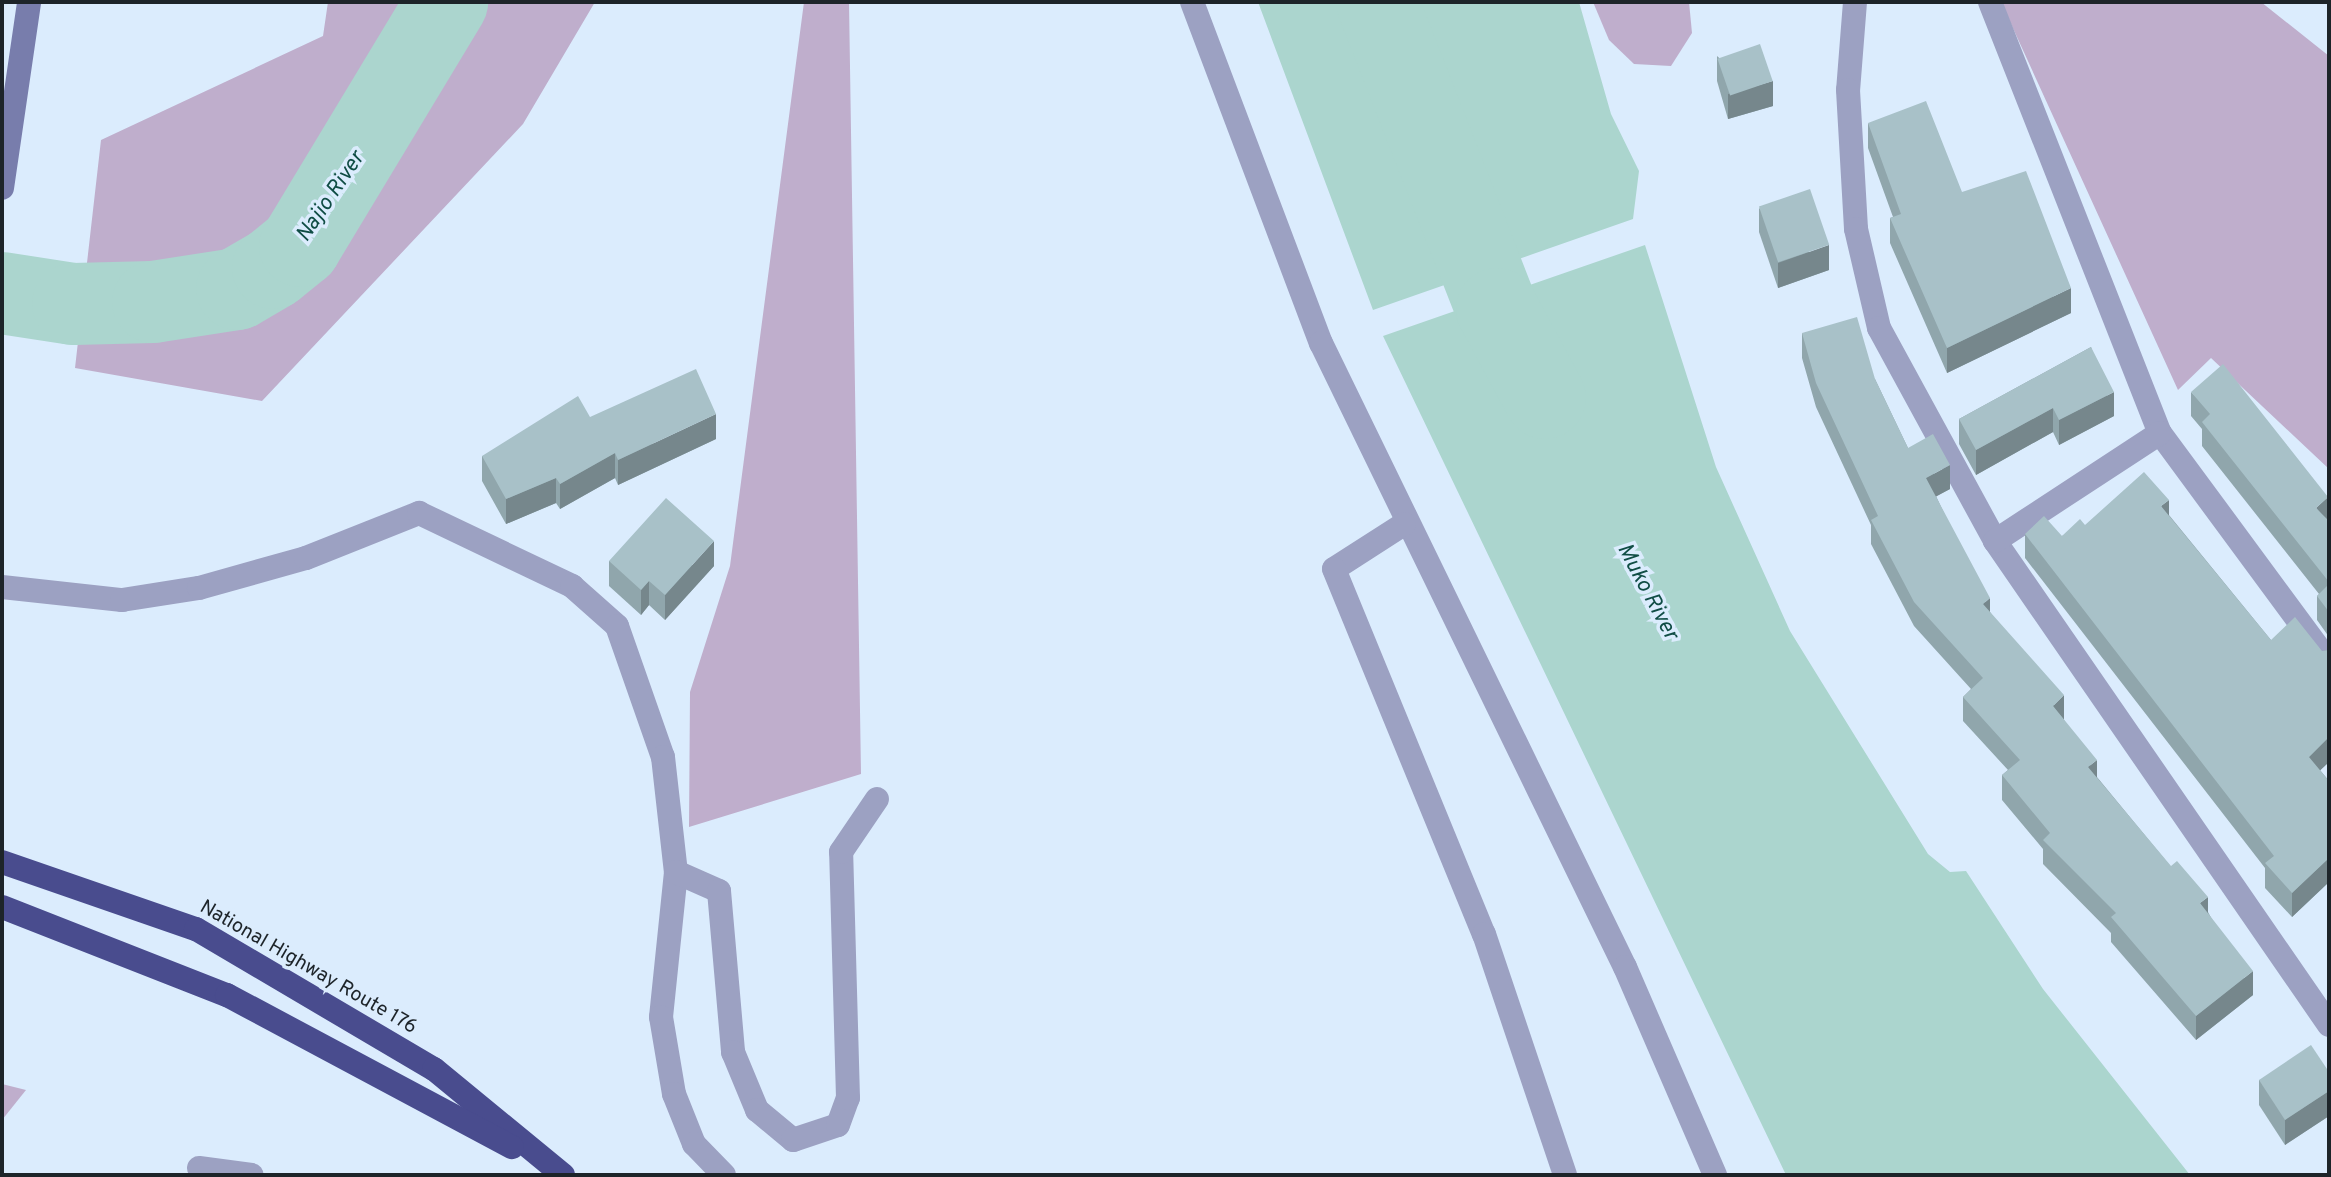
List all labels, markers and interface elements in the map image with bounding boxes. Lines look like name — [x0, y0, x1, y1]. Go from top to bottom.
water label: Najio River — [291, 147, 371, 247]
water label: Muko River — [1610, 539, 1684, 645]
street label: National Highway Route 176 — [195, 896, 421, 1040]

